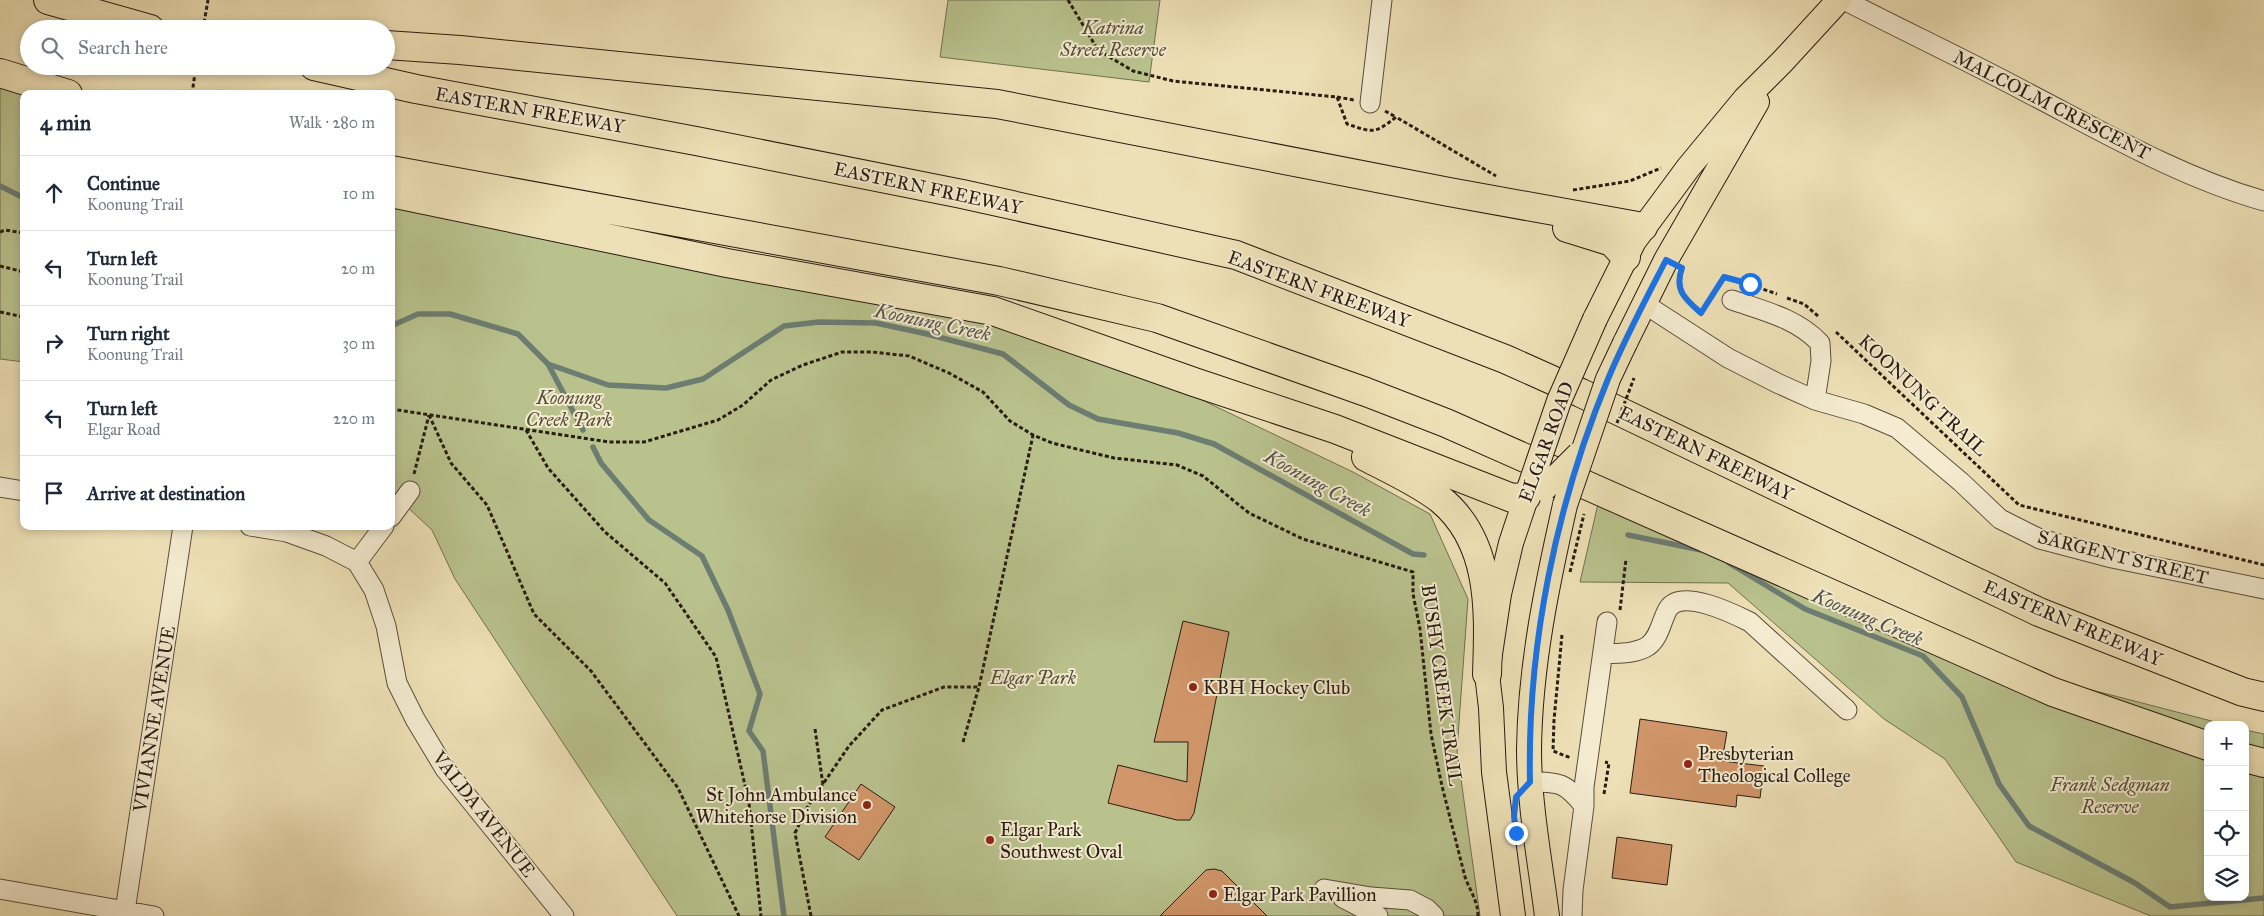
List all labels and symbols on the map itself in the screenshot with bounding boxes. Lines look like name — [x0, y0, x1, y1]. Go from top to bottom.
park label: Katrina Street Reserve — [1059, 16, 1167, 61]
street label: MALCOLM CRESCENT — [1950, 45, 2154, 165]
street label: EASTERN FREEWAY — [433, 82, 627, 138]
street label: EASTERN FREEWAY — [832, 157, 1025, 219]
street label: EASTERN FREEWAY — [1225, 245, 1414, 333]
route start — [1739, 273, 1762, 296]
water label: Koonung Creek — [872, 298, 993, 346]
street label: KOONUNG TRAIL — [1854, 329, 1992, 461]
street label: ELGAR ROAD — [1514, 378, 1578, 506]
park label: Koonung Creek Park — [526, 386, 613, 431]
street label: EASTERN FREEWAY — [1615, 401, 1798, 506]
water label: Koonung Creek — [1260, 443, 1375, 522]
street label: SARGENT STREET — [2035, 525, 2211, 589]
street label: EASTERN FREEWAY — [1980, 575, 2167, 671]
street label: BUSHY CREEK TRAIL — [1416, 583, 1468, 787]
water label: Koonung Creek — [1808, 583, 1927, 651]
street label: VIVIANNE AVENUE — [128, 624, 180, 815]
park label: Elgar Park — [989, 666, 1077, 689]
place label: KBH Hockey Club — [1203, 676, 1350, 699]
marker: KBH Hockey Club — [1187, 681, 1199, 693]
place label: Presbyterian Theological College — [1698, 742, 1851, 788]
street label: VALDA AVENUE — [427, 746, 540, 882]
marker: Presbyterian Theological College — [1682, 758, 1694, 770]
park label: Frank Sedgman Reserve — [2049, 773, 2170, 818]
place label: St John Ambulance Whitehorse Division — [696, 783, 857, 828]
marker: St John Ambulance Whitehorse Division — [861, 799, 873, 811]
place label: Elgar Park Southwest Oval — [1000, 818, 1123, 863]
route end — [1505, 822, 1528, 845]
marker: Elgar Park Southwest Oval — [984, 834, 996, 846]
place label: Elgar Park Pavillion — [1223, 883, 1377, 907]
marker: Elgar Park Pavillion — [1207, 888, 1219, 900]

